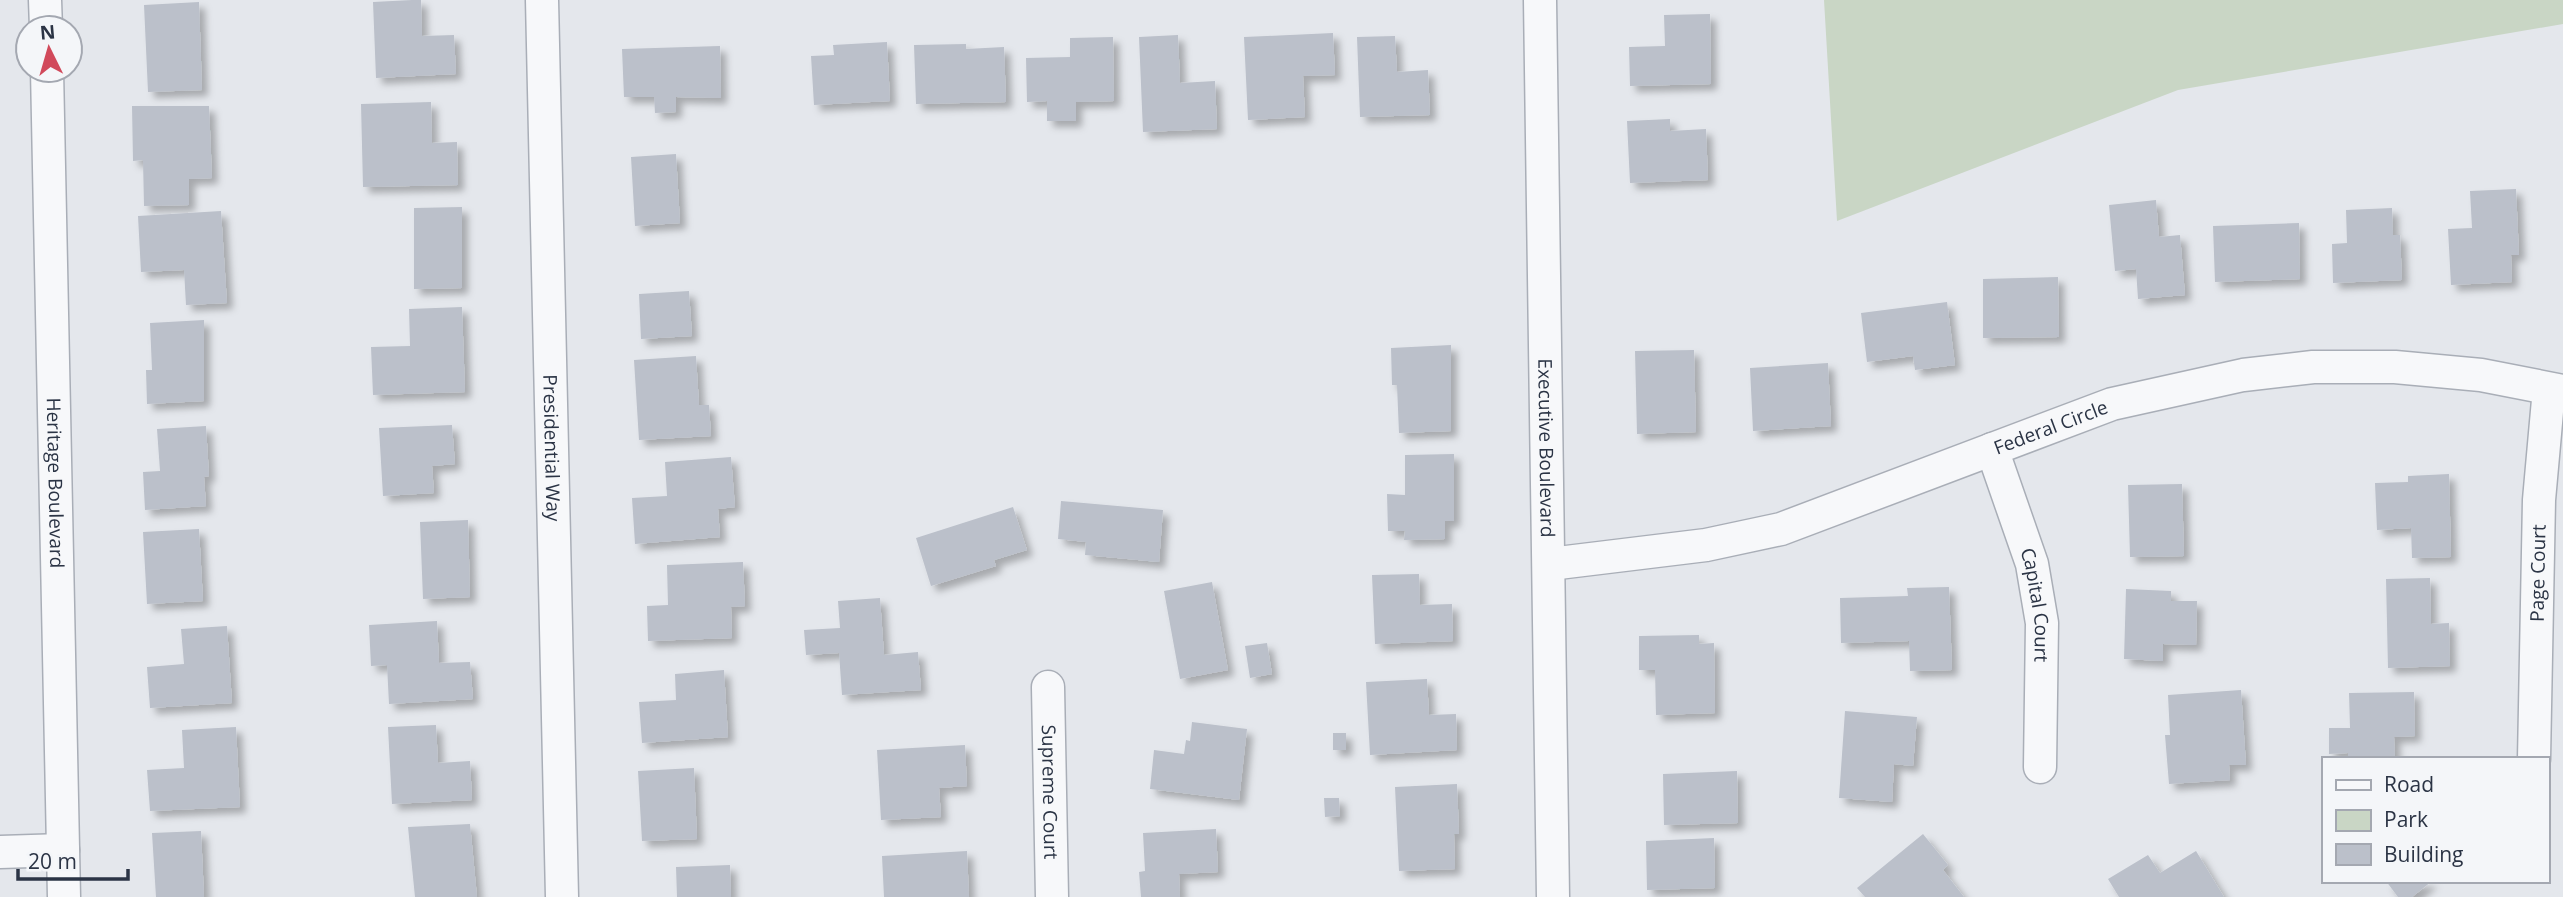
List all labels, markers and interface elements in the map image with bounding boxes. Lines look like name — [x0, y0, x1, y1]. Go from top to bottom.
north arrow — [14, 14, 84, 84]
text: N — [39, 18, 56, 46]
street label: Executive Boulevard — [1532, 358, 1561, 538]
street label: Presidential Way — [537, 374, 567, 522]
street label: Federal Circle — [1990, 394, 2111, 461]
street label: Heritage Boulevard — [41, 397, 70, 569]
street label: Page Court — [2524, 524, 2552, 622]
street label: Capital Court — [2014, 544, 2055, 663]
street label: Supreme Court — [1036, 724, 1064, 860]
legend — [2322, 757, 2549, 883]
text: Road — [2384, 770, 2434, 798]
text: Park — [2384, 805, 2428, 833]
scale bar — [18, 838, 128, 882]
text: Building — [2384, 840, 2463, 868]
text: 20 m — [28, 847, 77, 875]

